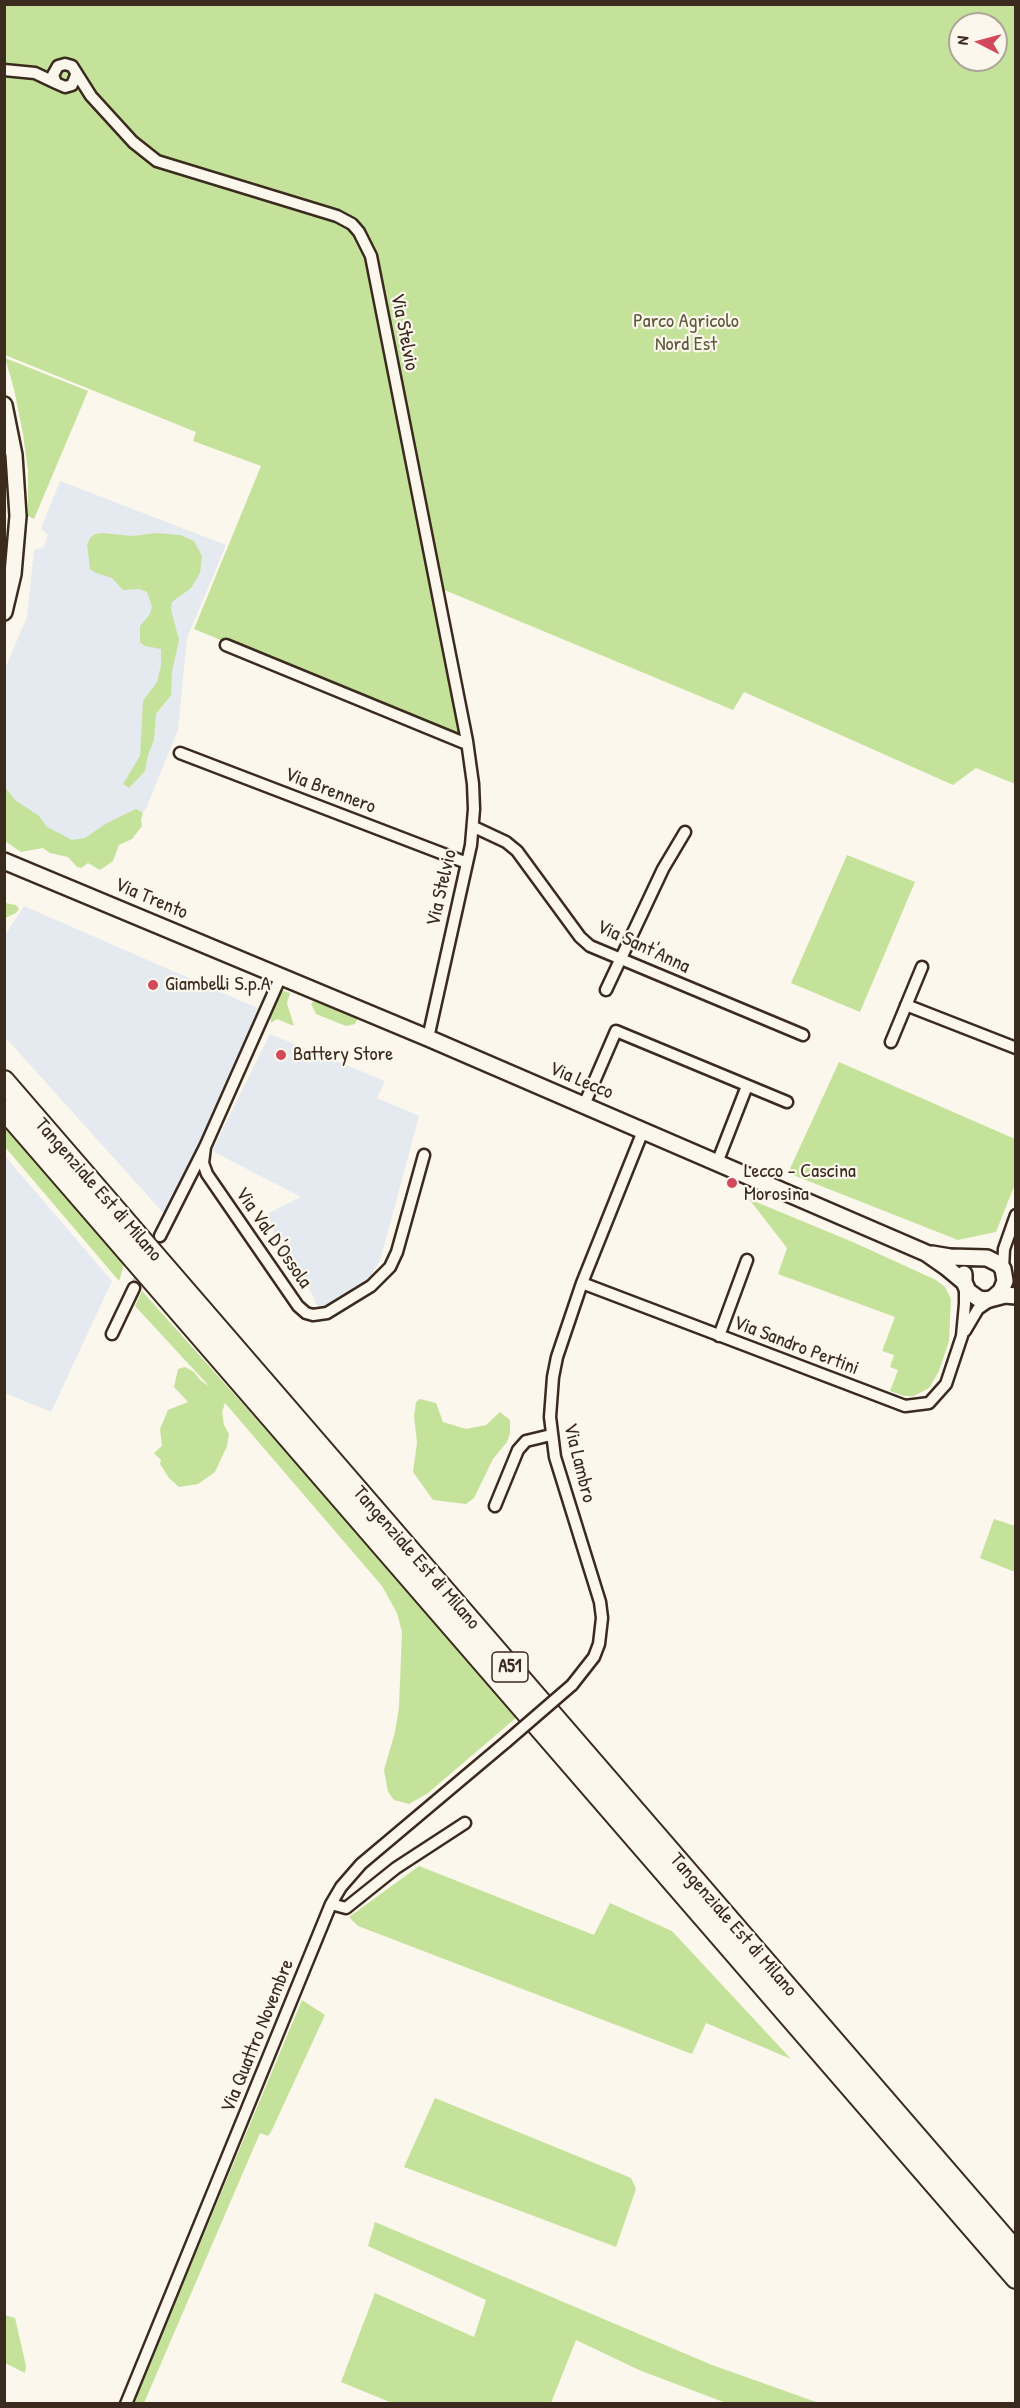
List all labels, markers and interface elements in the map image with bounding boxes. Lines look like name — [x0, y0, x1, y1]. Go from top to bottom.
north arrow — [948, 12, 1008, 72]
text: N — [951, 35, 973, 46]
street label: Via Stelvio — [385, 291, 423, 373]
park label: Parco Agricolo Nord Est — [633, 310, 739, 357]
street label: Via Brennero — [281, 763, 379, 819]
street label: Via Stelvio — [422, 847, 462, 929]
street label: Via Trento — [111, 873, 191, 925]
street label: Via Sant'Anna — [593, 915, 693, 979]
place label: Giambelli S.p.A — [165, 973, 270, 997]
marker: Giambelli S.p.A — [146, 978, 160, 992]
place label: Battery Store — [293, 1043, 393, 1067]
marker: Battery Store — [274, 1048, 288, 1062]
street label: Via Lecco — [545, 1057, 617, 1105]
street label: Tangenziale Est di Milano — [29, 1113, 167, 1267]
place label: Lecco - Cascina Morosina — [744, 1160, 856, 1207]
marker: Lecco - Cascina Morosina — [725, 1176, 739, 1190]
street label: Via Val D'Ossola — [229, 1183, 317, 1293]
street label: Via Sandro Pertini — [730, 1311, 862, 1381]
street label: Via Lambro — [558, 1421, 600, 1505]
street label: Tangenziale Est di Milano — [347, 1481, 485, 1635]
road number: A51 — [492, 1652, 528, 1682]
street label: Tangenziale Est di Milano — [664, 1848, 802, 2002]
street label: Via Quattro Novembre — [216, 1956, 300, 2116]

